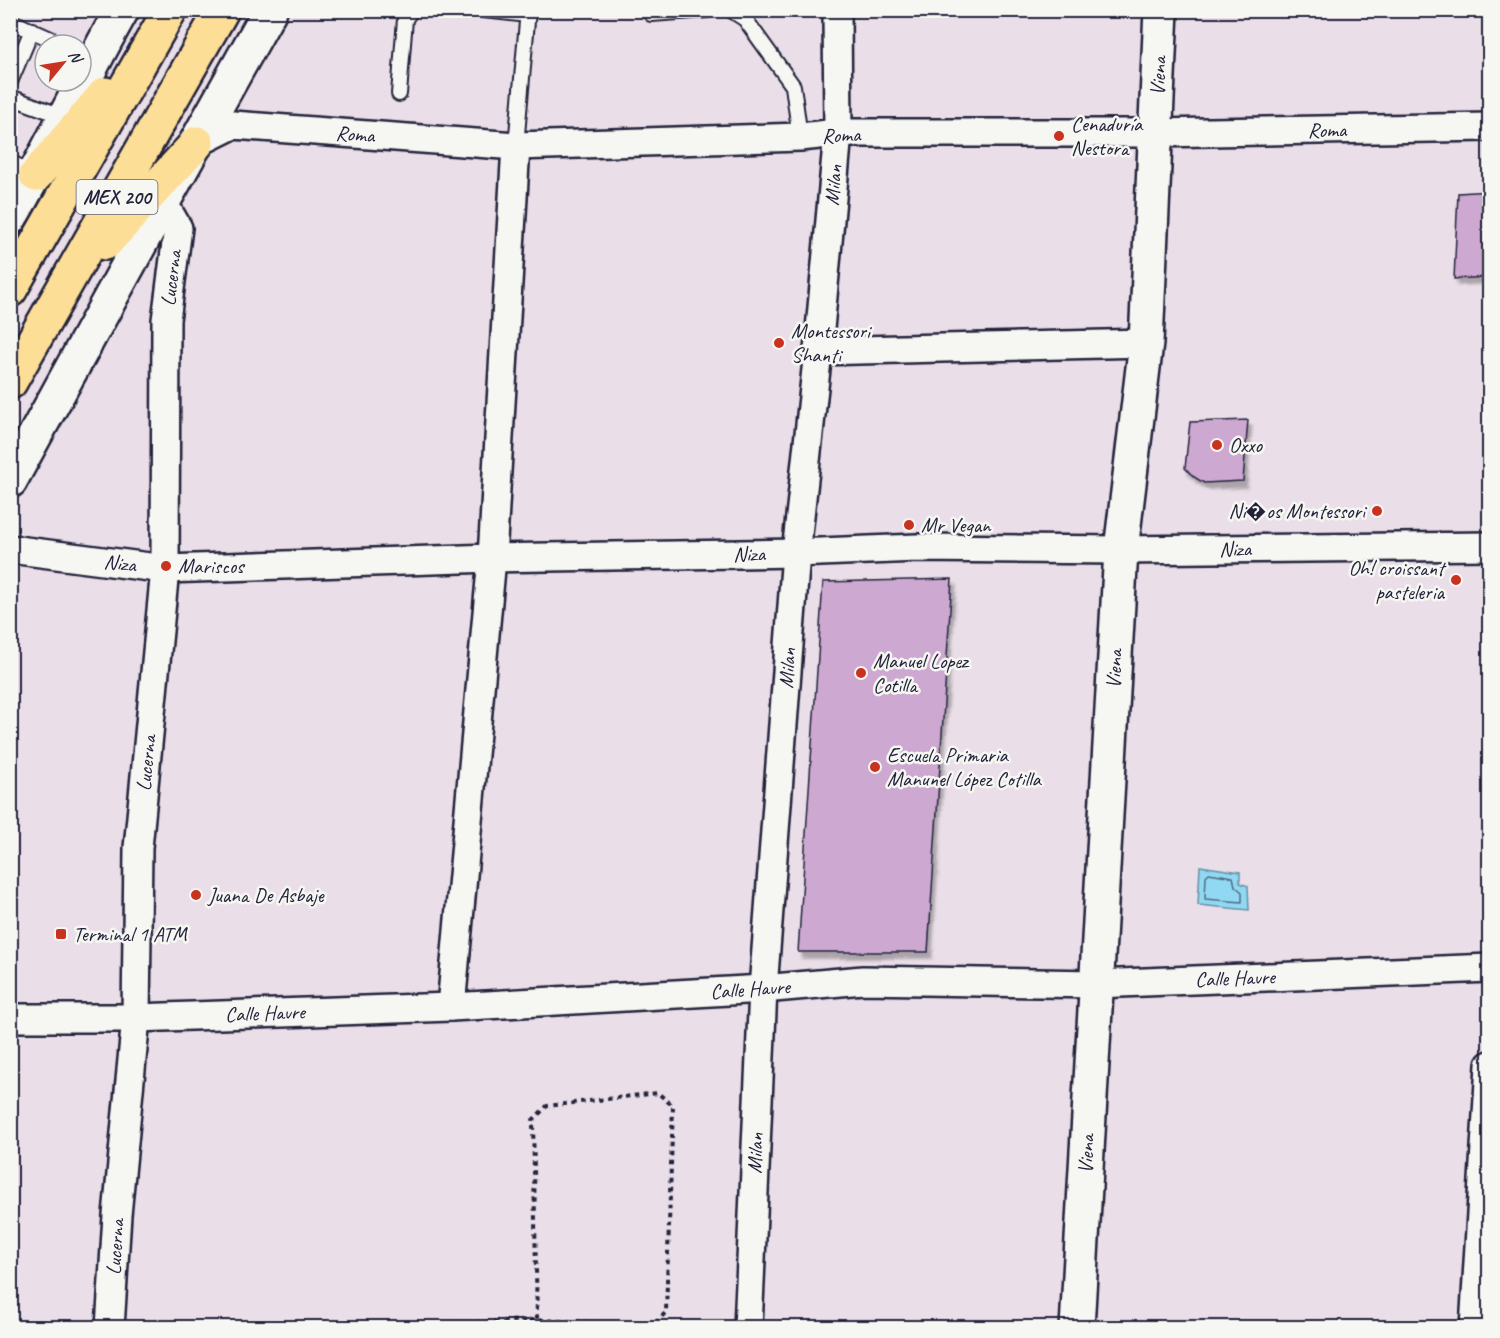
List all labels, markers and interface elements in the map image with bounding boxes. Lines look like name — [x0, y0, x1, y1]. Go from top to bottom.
north arrow — [33, 33, 93, 93]
text: N — [64, 47, 88, 68]
street label: Viena — [1144, 53, 1172, 96]
place label: Cenaduría Nestora — [1071, 111, 1144, 161]
street label: Roma — [1307, 117, 1348, 143]
street label: Roma — [335, 120, 377, 148]
street label: Roma — [821, 121, 863, 149]
marker: Cenaduría Nestora — [1052, 129, 1066, 143]
street label: Milan — [818, 163, 848, 206]
road number: MEX 200 — [76, 180, 158, 214]
street label: Lucerna — [155, 246, 188, 307]
place label: Montessori Shanti — [791, 318, 873, 368]
marker: Montessori Shanti — [772, 336, 786, 350]
place label: Oxxo — [1229, 432, 1263, 458]
marker: Oxxo — [1210, 438, 1224, 452]
place label: Ni�os Montessori — [1228, 498, 1368, 524]
marker: Ni�os Montessori — [1370, 504, 1384, 518]
place label: Mr Vegan — [921, 512, 992, 538]
marker: Mr Vegan — [902, 518, 916, 532]
street label: Niza — [1219, 536, 1253, 562]
street label: Niza — [733, 541, 767, 567]
street label: Niza — [103, 548, 139, 578]
place label: Mariscos — [178, 553, 245, 579]
place label: Oh! croissant pasteleria — [1348, 555, 1447, 605]
marker: Mariscos — [159, 559, 173, 573]
marker: Oh! croissant pasteleria — [1449, 573, 1463, 587]
street label: Milan — [773, 646, 801, 689]
street label: Viena — [1100, 646, 1128, 689]
place label: Manuel Lopez Cotilla — [873, 648, 970, 698]
marker: Manuel Lopez Cotilla — [854, 666, 868, 680]
street label: Lucerna — [130, 732, 162, 792]
place label: Escuela Primaria Manunel López Cotilla — [887, 742, 1043, 792]
marker: Escuela Primaria Manunel López Cotilla — [868, 760, 882, 774]
place label: Juana De Asbaje — [207, 882, 325, 908]
marker: Juana De Asbaje — [189, 888, 203, 902]
place label: Terminal 1 ATM — [73, 921, 188, 947]
marker: Terminal 1 ATM — [54, 927, 68, 941]
street label: Calle Havre — [1195, 964, 1278, 992]
street label: Calle Havre — [709, 973, 793, 1005]
street label: Calle Havre — [225, 999, 308, 1027]
street label: Milan — [741, 1131, 769, 1174]
street label: Viena — [1072, 1131, 1100, 1174]
street label: Lucerna — [100, 1216, 130, 1276]

